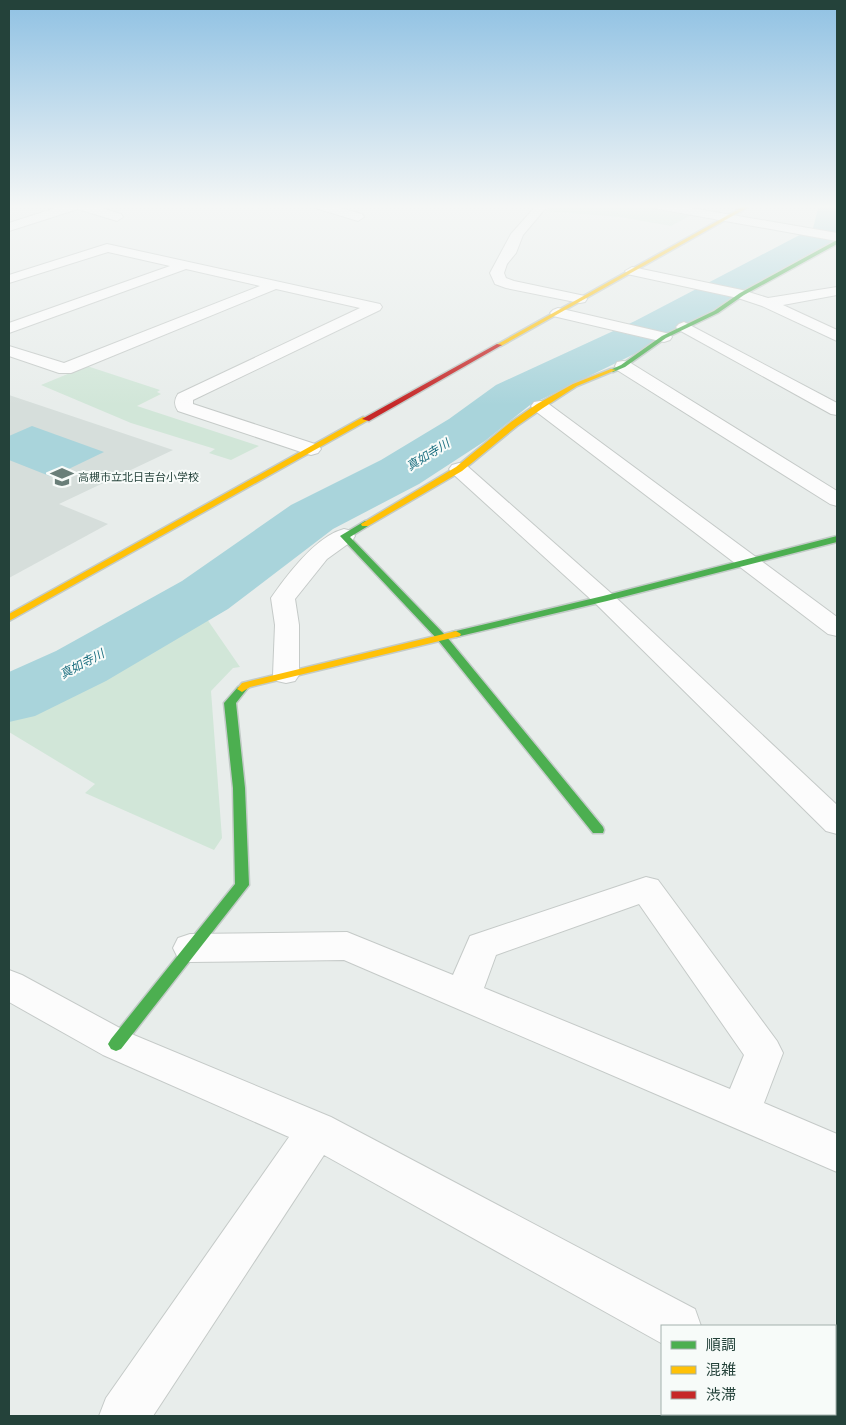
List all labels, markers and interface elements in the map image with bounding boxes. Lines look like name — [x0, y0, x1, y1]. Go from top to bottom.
water label: 真如寺川 — [403, 434, 455, 475]
school or university icon: 高槻市立北日吉台小学校 — [49, 464, 75, 490]
place label: 高槻市立北日吉台小学校 — [78, 470, 199, 485]
water label: 真如寺川 — [57, 645, 109, 683]
legend — [661, 1325, 836, 1415]
text: 順調 — [706, 1335, 736, 1356]
text: 混雑 — [706, 1360, 736, 1381]
text: 渋滞 — [706, 1385, 736, 1406]

